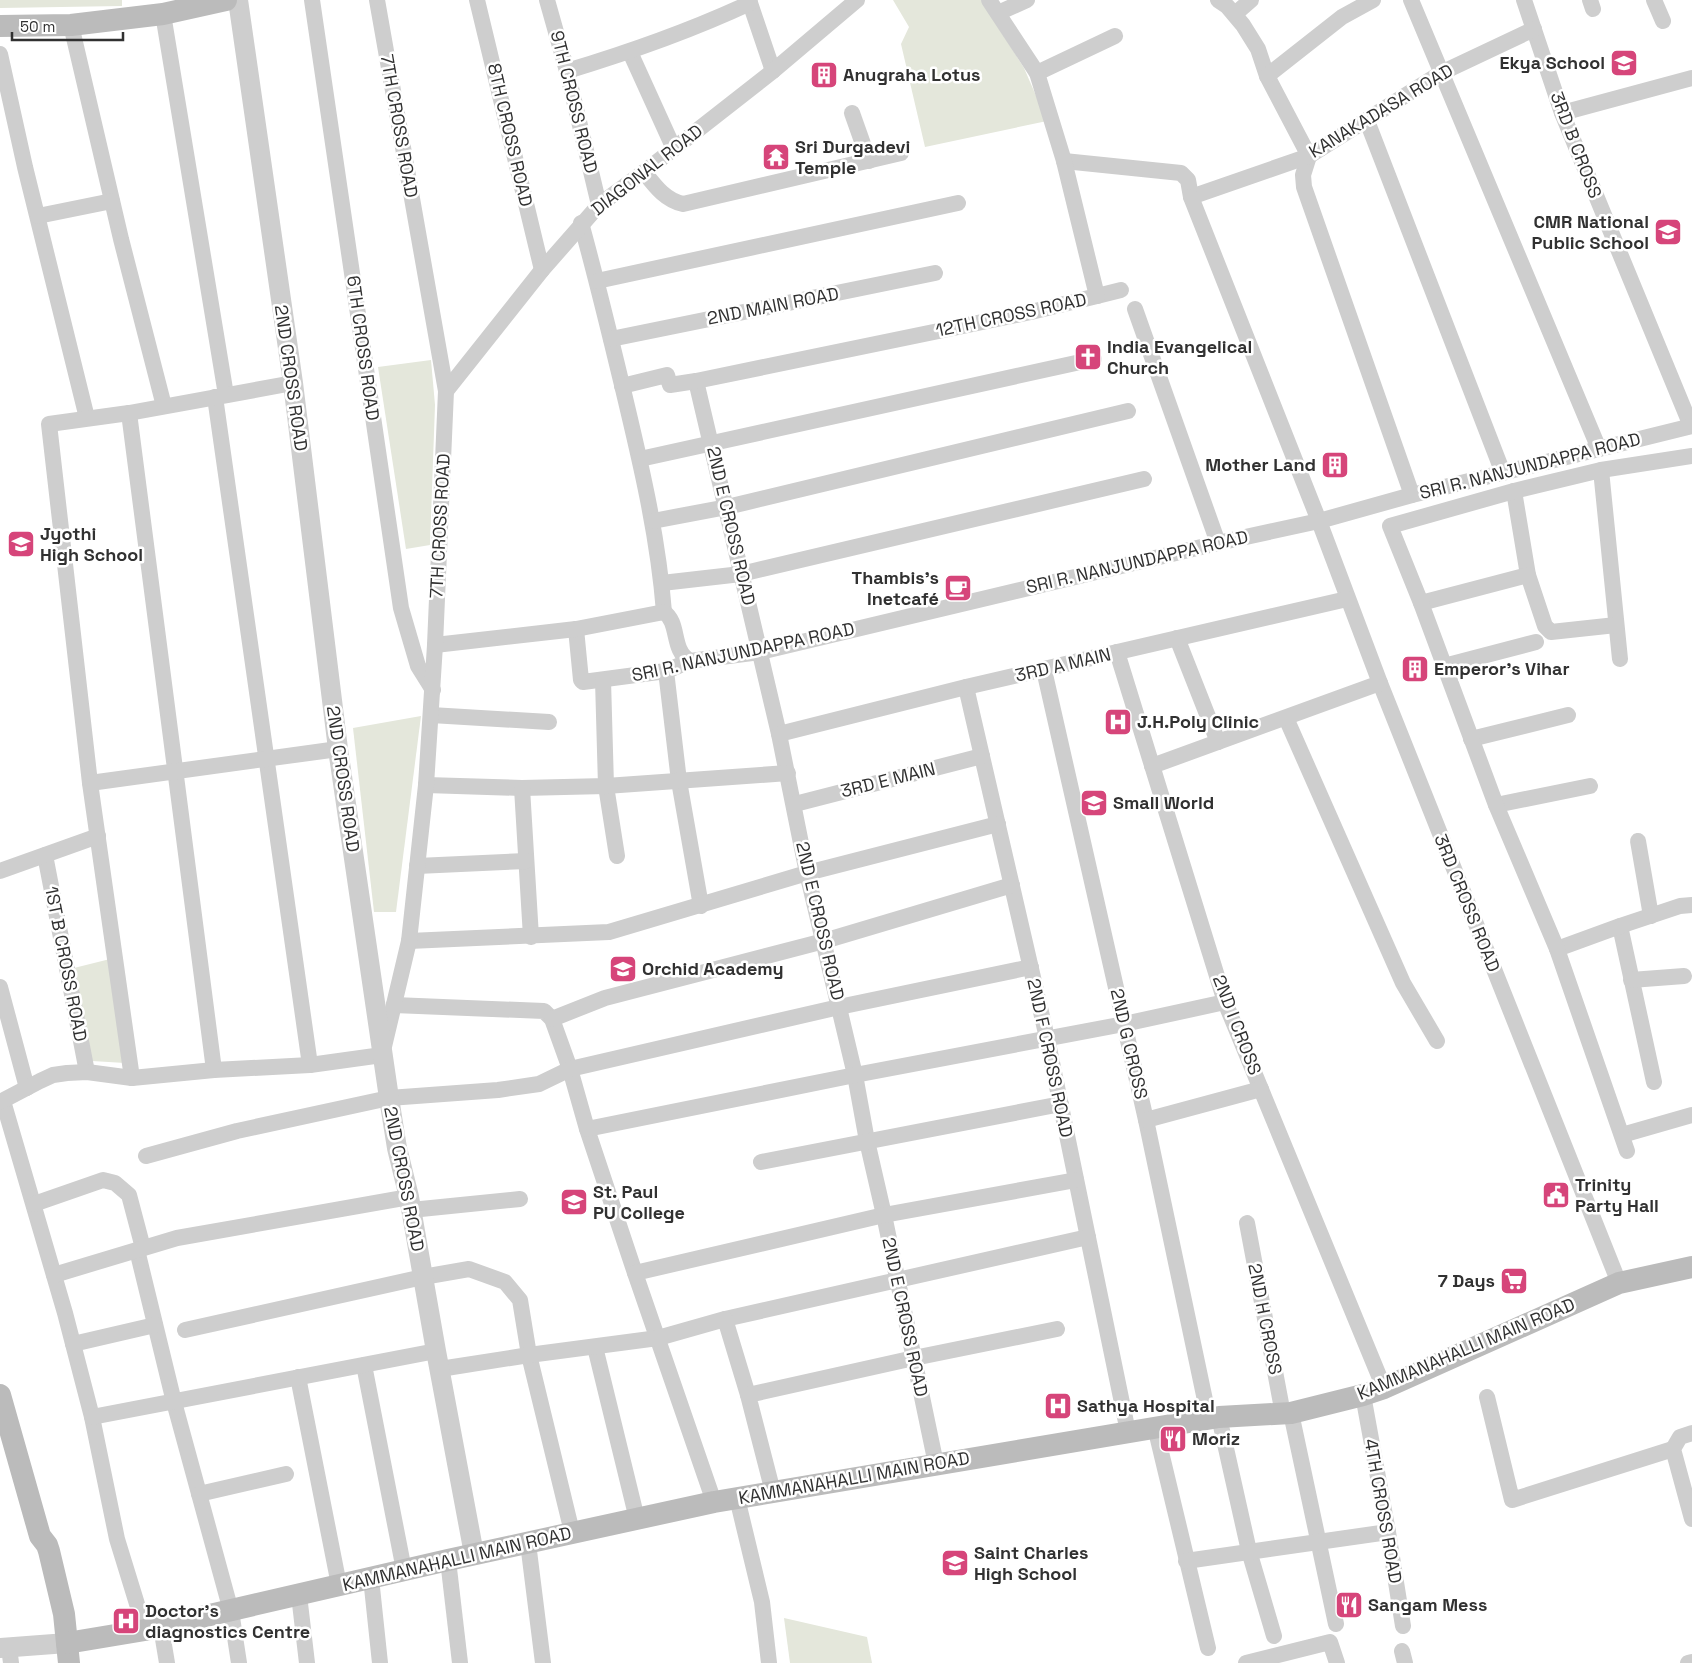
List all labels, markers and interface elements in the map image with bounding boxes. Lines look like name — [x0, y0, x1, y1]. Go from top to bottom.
scale bar — [12, 10, 124, 42]
text: 50 m — [20, 17, 55, 36]
street label: 9TH CROSS ROAD — [546, 28, 603, 176]
school or university icon: Ekya School — [1609, 48, 1639, 78]
place label: Ekya School — [1499, 51, 1605, 74]
street label: 7TH CROSS ROAD — [376, 52, 423, 199]
street label: KANAKADASA ROAD — [1304, 58, 1457, 163]
building icon: Anugraha Lotus — [809, 60, 839, 90]
street label: 8TH CROSS ROAD — [483, 61, 538, 209]
place label: Anugraha Lotus — [843, 63, 981, 86]
street label: 3RD B CROSS — [1546, 88, 1607, 201]
street label: DIAGONAL ROAD — [586, 119, 707, 220]
place label: Sri Durgadevi Temple — [795, 135, 910, 179]
temple icon: Sri Durgadevi Temple — [761, 142, 791, 172]
place label: CMR National Public School — [1531, 210, 1649, 254]
school or university icon: CMR National Public School — [1653, 217, 1683, 247]
street label: 6TH CROSS ROAD — [342, 274, 385, 422]
street label: 2ND MAIN ROAD — [705, 281, 841, 330]
street label: 12TH CROSS ROAD — [933, 287, 1088, 342]
street label: 2ND CROSS ROAD — [270, 303, 313, 453]
place label: India Evangelical Church — [1107, 335, 1252, 379]
church icon: India Evangelical Church — [1073, 342, 1103, 372]
street label: SRI R. NANJUNDAPPA ROAD — [1417, 427, 1643, 504]
street label: 2ND E CROSS ROAD — [702, 444, 761, 608]
building icon: Mother Land — [1320, 450, 1350, 480]
street label: 7TH CROSS ROAD — [424, 453, 455, 599]
place label: Mother Land — [1205, 453, 1316, 476]
place label: Jyothi High School — [40, 522, 143, 566]
street label: SRI R. NANJUNDAPPA ROAD — [1024, 525, 1250, 598]
school or university icon: Jyothi High School — [6, 529, 36, 559]
place label: Thambis's Inetcafé — [852, 566, 939, 610]
cafe icon: Thambis's Inetcafé — [943, 573, 973, 603]
street label: SRI R. NANJUNDAPPA ROAD — [629, 617, 856, 686]
street label: 3RD A MAIN — [1013, 642, 1113, 687]
building icon: Emperor's Vihar — [1400, 654, 1430, 684]
place label: Emperor's Vihar — [1434, 657, 1570, 680]
street label: 2ND CROSS ROAD — [322, 704, 365, 854]
hospital icon: J.H.Poly Clinic — [1103, 707, 1133, 737]
place label: J.H.Poly Clinic — [1137, 710, 1259, 733]
street label: 3RD E MAIN — [838, 757, 938, 802]
school or university icon: Small World — [1079, 788, 1109, 818]
place label: Small World — [1113, 791, 1214, 814]
street label: 3RD CROSS ROAD — [1429, 830, 1506, 975]
street label: 2ND E CROSS ROAD — [791, 839, 850, 1003]
street label: 1ST B CROSS ROAD — [40, 884, 93, 1043]
school or university icon: Orchid Academy — [608, 954, 638, 984]
place label: Orchid Academy — [642, 957, 784, 980]
street label: 2ND I CROSS — [1208, 971, 1267, 1078]
street label: 2ND F CROSS ROAD — [1022, 976, 1079, 1139]
street label: 2ND G CROSS — [1106, 986, 1153, 1101]
street label: 2ND CROSS ROAD — [379, 1104, 430, 1254]
place label: Trinity Party Hall — [1575, 1173, 1659, 1217]
place label: St. Paul PU College — [593, 1180, 685, 1224]
public building icon: Trinity Party Hall — [1541, 1180, 1571, 1210]
school or university icon: St. Paul PU College — [559, 1187, 589, 1217]
street label: 2ND E CROSS ROAD — [877, 1235, 934, 1399]
street label: 2ND H CROSS — [1243, 1261, 1288, 1376]
supermarket icon: 7 Days — [1499, 1266, 1529, 1296]
place label: 7 Days — [1438, 1269, 1495, 1292]
street label: KAMMANAHALLI MAIN ROAD — [1353, 1292, 1578, 1405]
hospital icon: Sathya Hospital — [1043, 1391, 1073, 1421]
place label: Sathya Hospital — [1077, 1394, 1215, 1417]
restaurant icon: Moriz — [1158, 1424, 1188, 1454]
place label: Moriz — [1192, 1427, 1240, 1450]
street label: 4TH CROSS ROAD — [1359, 1437, 1408, 1585]
street label: KAMMANAHALLI MAIN ROAD — [737, 1446, 971, 1509]
street label: KAMMANAHALLI MAIN ROAD — [340, 1521, 574, 1596]
place label: Saint Charles High School — [974, 1541, 1089, 1585]
school or university icon: Saint Charles High School — [940, 1548, 970, 1578]
restaurant icon: Sangam Mess — [1334, 1590, 1364, 1620]
place label: Sangam Mess — [1368, 1593, 1487, 1616]
place label: Doctor's diagnostics Centre — [145, 1599, 310, 1643]
hospital icon: Doctor's diagnostics Centre — [111, 1606, 141, 1636]

